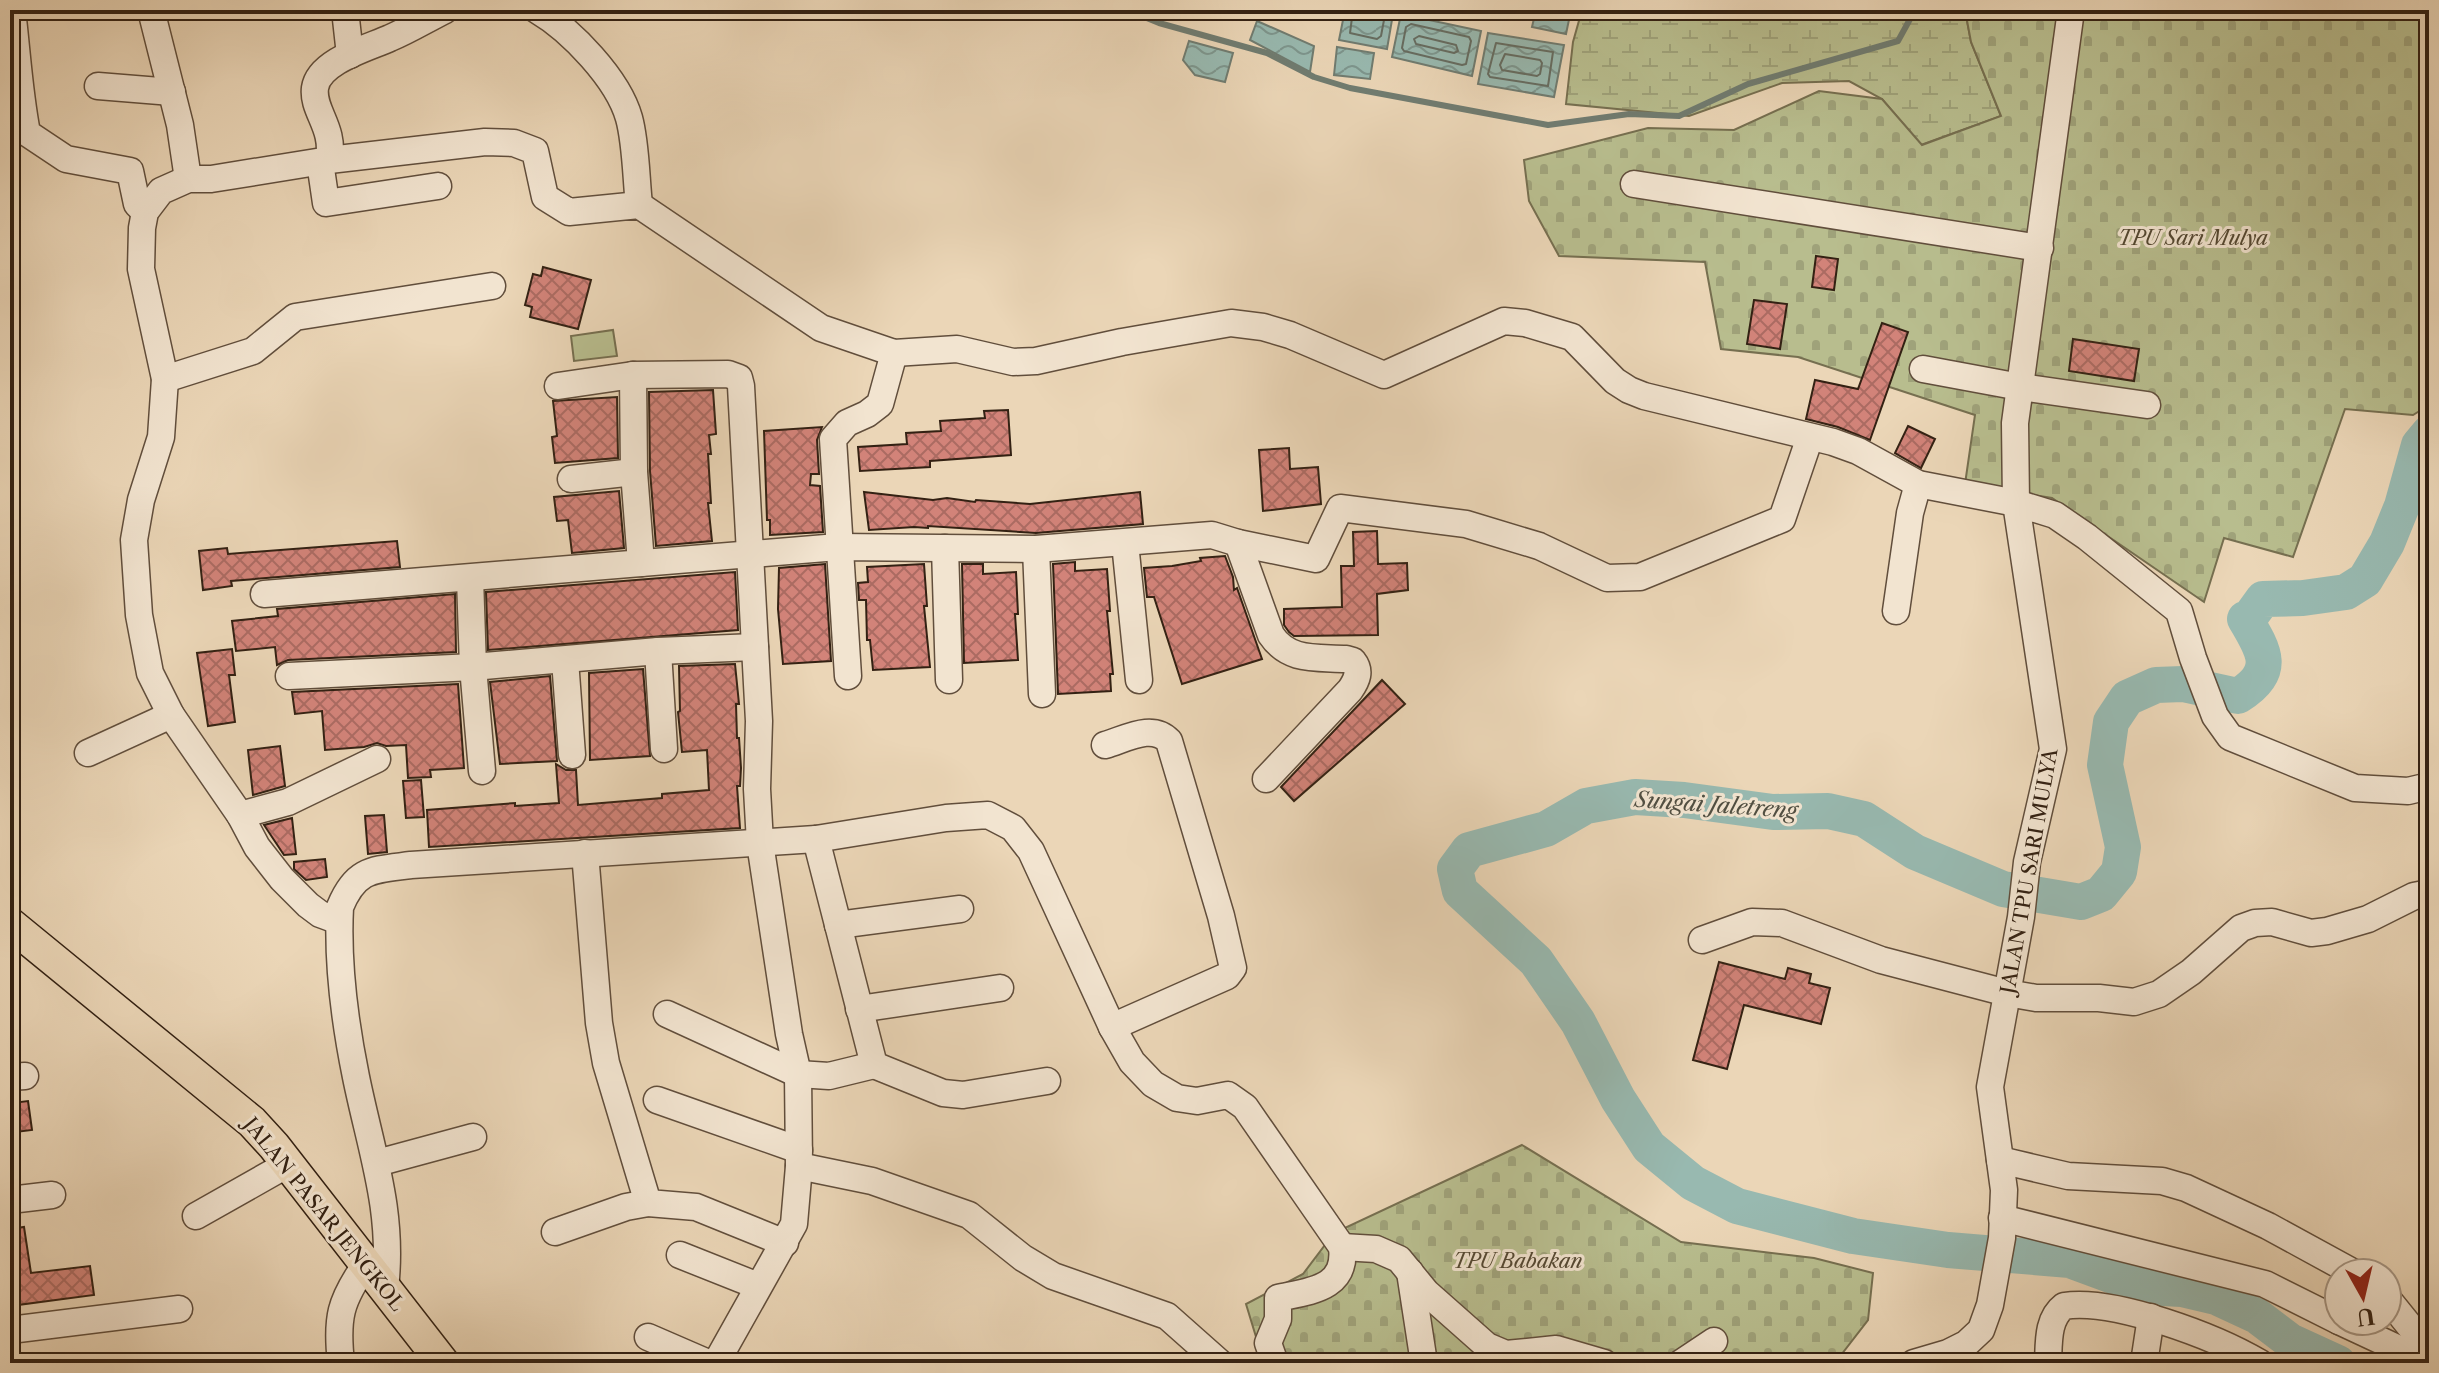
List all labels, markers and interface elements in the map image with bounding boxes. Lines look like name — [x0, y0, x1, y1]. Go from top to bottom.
park label: TPU Sari Mulya — [2118, 226, 2268, 250]
street label: JALAN TPU SARI MULYA — [1995, 745, 2063, 998]
water label: Sungai Jaletreng — [1632, 786, 1800, 824]
street label: JALAN PASAR JENGKOL — [237, 1110, 409, 1316]
park label: TPU Babakan — [1453, 1249, 1583, 1273]
north arrow — [2323, 1257, 2403, 1337]
text: U — [2355, 1302, 2376, 1331]

